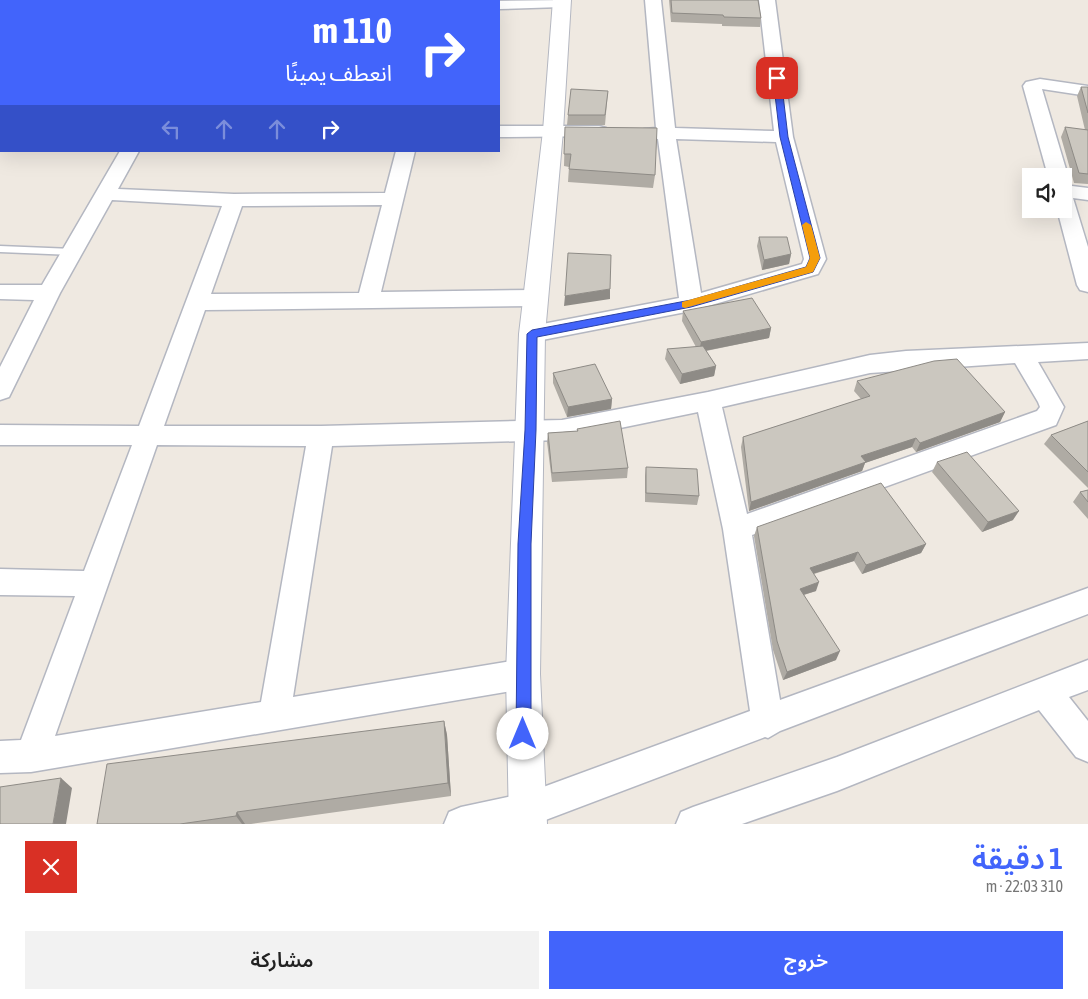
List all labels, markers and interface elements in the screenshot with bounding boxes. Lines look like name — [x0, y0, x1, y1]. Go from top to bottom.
text: 110 m — [313, 10, 392, 50]
icon: right — [410, 20, 475, 85]
pin — [756, 57, 798, 99]
text: انعطف يمينًا — [285, 60, 392, 86]
icon: arrive — [763, 64, 791, 92]
icon: left — [157, 115, 185, 143]
icon: ahead — [210, 115, 238, 143]
icon: ahead — [263, 115, 291, 143]
icon: right — [316, 115, 344, 143]
map controls — [1022, 168, 1072, 218]
button: sound — [1022, 168, 1072, 218]
position arrow — [496, 707, 548, 759]
button: close — [25, 841, 77, 893]
text: 1 دقيقة — [972, 841, 1063, 875]
text: 310 m · 22:03 — [986, 877, 1063, 895]
button: مشاركة — [25, 931, 539, 989]
button: خروج — [549, 931, 1063, 989]

